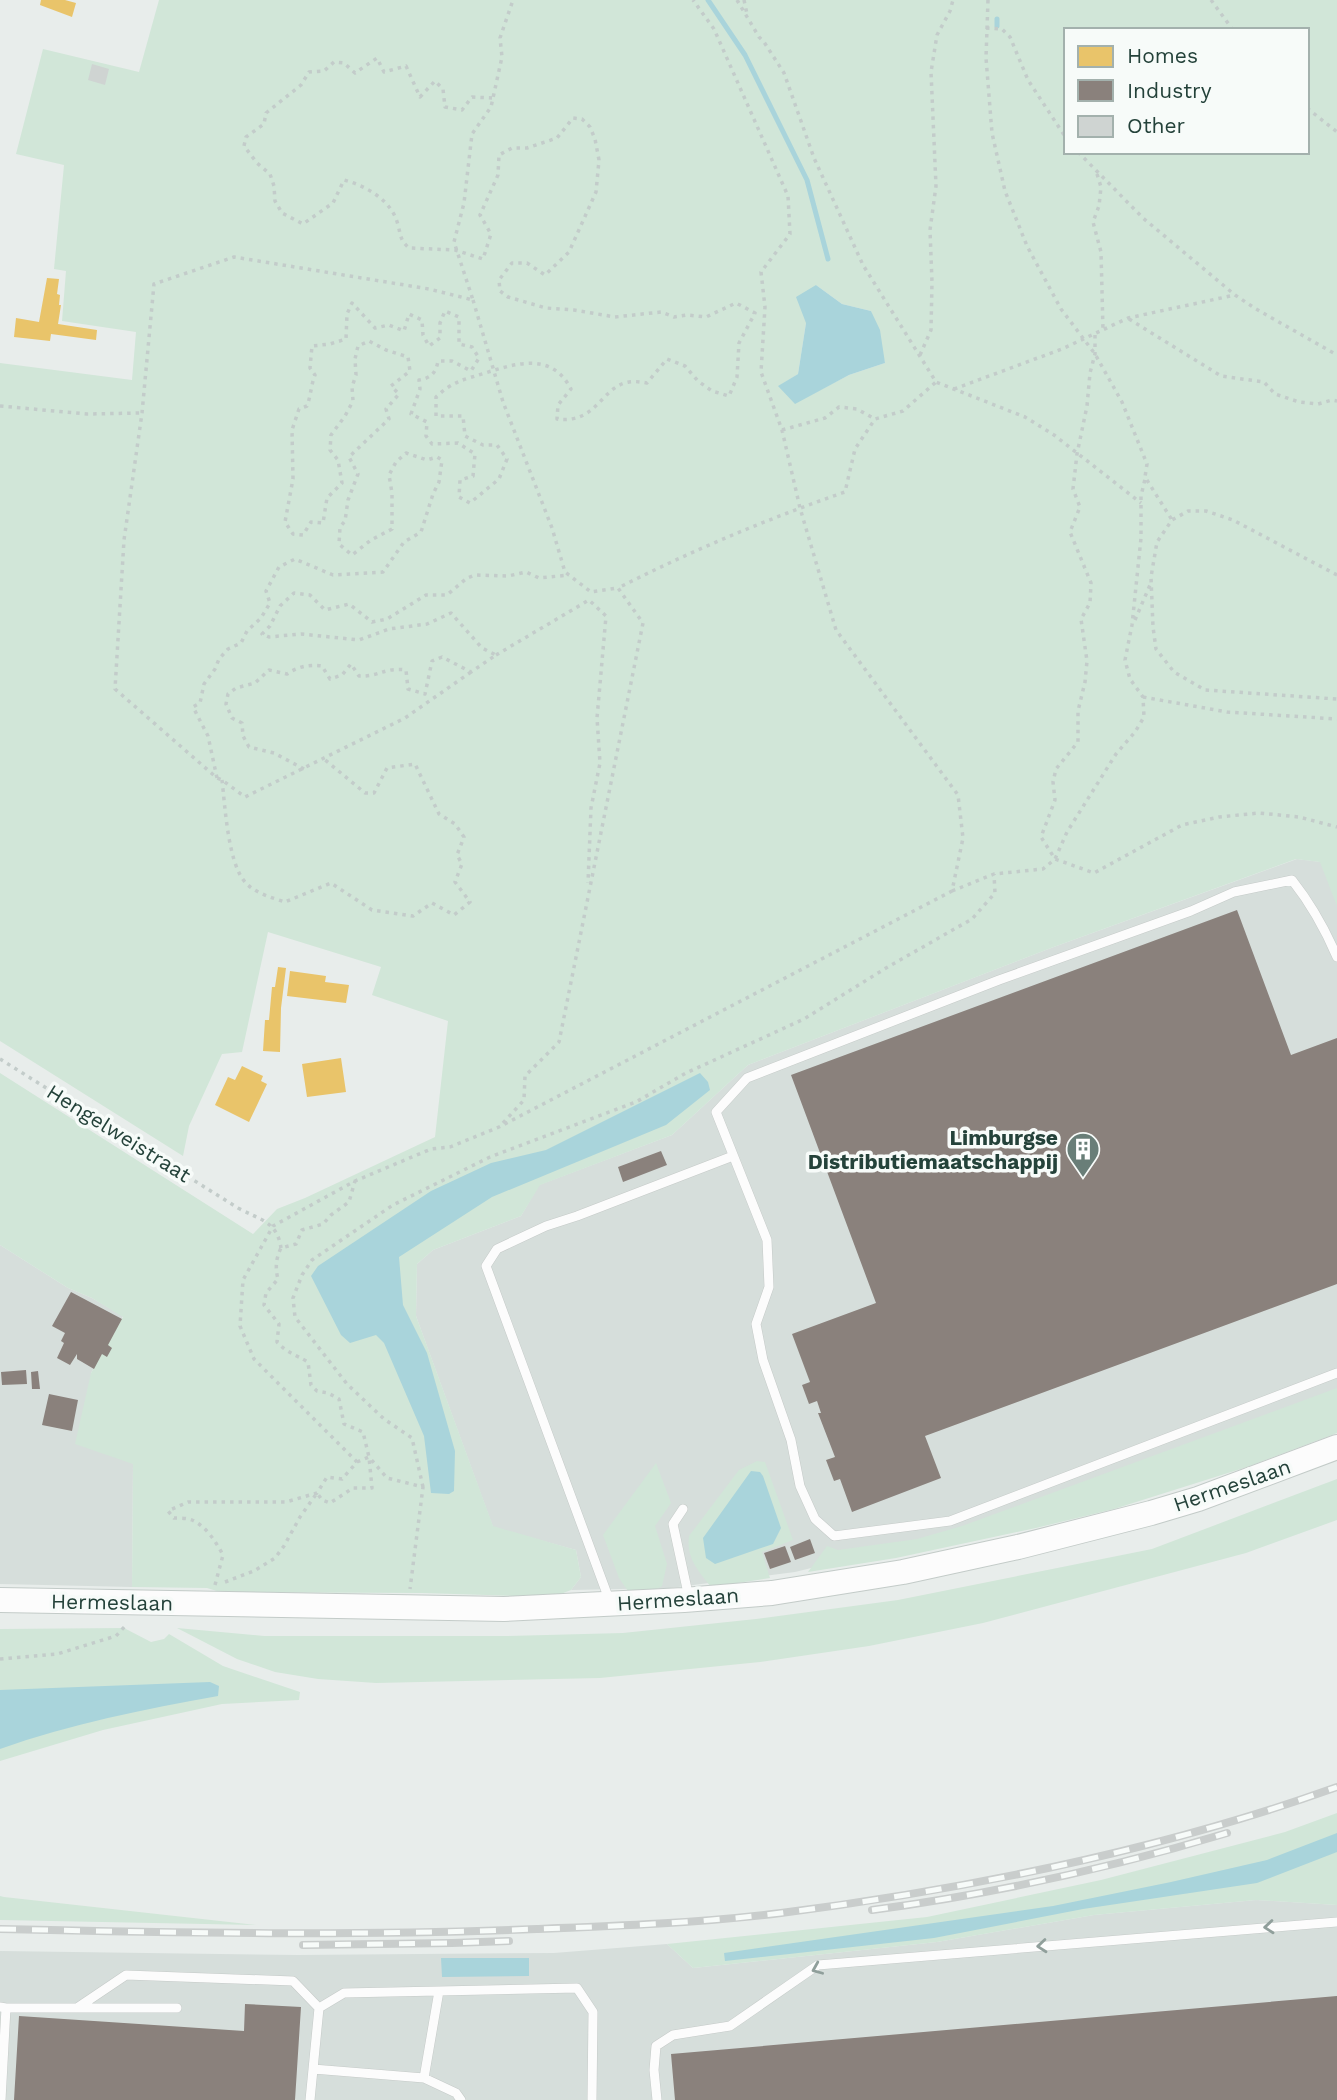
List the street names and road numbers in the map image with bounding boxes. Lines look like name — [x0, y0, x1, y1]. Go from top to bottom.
street label: Hengelweistraat — [42, 1079, 196, 1187]
street label: Hermeslaan — [1170, 1453, 1294, 1517]
street label: Hermeslaan — [616, 1582, 740, 1616]
street label: Hermeslaan — [51, 1588, 173, 1616]

